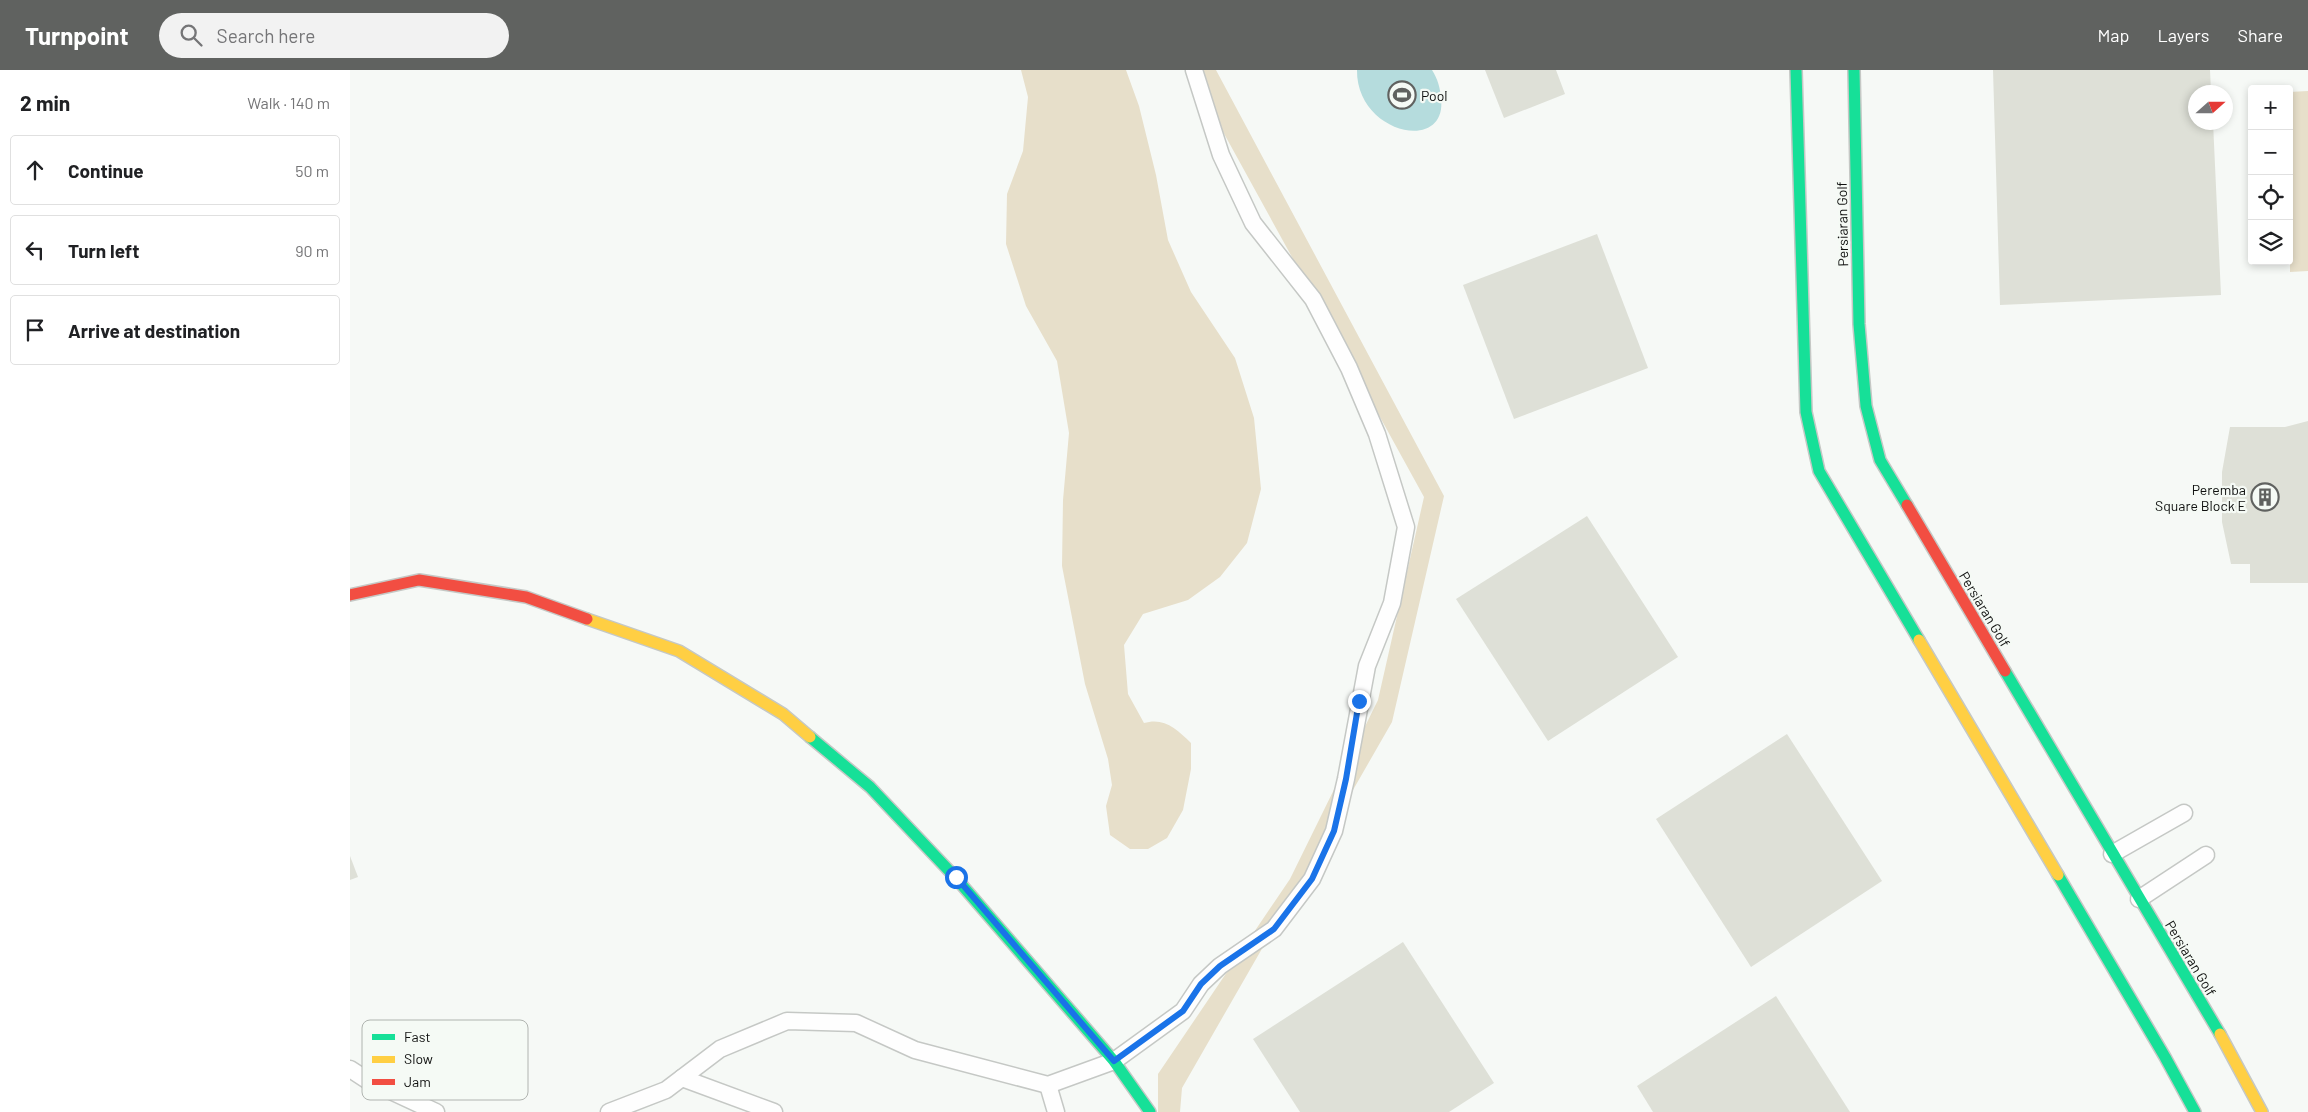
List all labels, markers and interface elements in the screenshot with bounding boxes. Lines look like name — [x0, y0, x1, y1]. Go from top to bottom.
search box — [159, 13, 509, 58]
text: Turnpoint — [25, 21, 129, 50]
icon: search — [177, 21, 205, 49]
text: Search here — [217, 24, 315, 47]
text: Map — [2097, 24, 2129, 46]
text: Layers — [2157, 24, 2210, 46]
text: Share — [2238, 24, 2283, 46]
sports icon: Pool — [1387, 80, 1417, 110]
north arrow — [2188, 85, 2233, 130]
map controls — [2248, 85, 2293, 265]
button: + — [2248, 85, 2293, 130]
place label: Pool — [1421, 87, 1448, 104]
text: 2 min — [20, 90, 70, 115]
text: Walk · 140 m — [247, 93, 330, 112]
button: − — [2248, 130, 2293, 175]
icon: ahead — [21, 156, 49, 184]
text: Continue — [68, 159, 144, 182]
text: 50 m — [295, 161, 329, 180]
button: locate — [2248, 175, 2293, 220]
street label: Persiaran Golf — [1833, 181, 1851, 267]
button: layers — [2248, 220, 2293, 265]
icon: left — [21, 236, 49, 264]
text: Turn left — [68, 239, 139, 262]
text: 90 m — [295, 241, 329, 260]
icon: arrive — [21, 316, 49, 344]
text: Arrive at destination — [68, 319, 240, 342]
place label: Peremba Square Block E — [2155, 481, 2246, 514]
building icon: Peremba Square Block E — [2250, 482, 2280, 512]
street label: Persiaran Golf — [1956, 568, 2014, 650]
route end — [1348, 690, 1371, 713]
route start — [945, 866, 968, 889]
street label: Persiaran Golf — [2162, 917, 2220, 999]
legend — [362, 1020, 528, 1100]
text: Fast — [404, 1028, 430, 1045]
text: Slow — [404, 1050, 433, 1067]
text: Jam — [404, 1073, 431, 1090]

